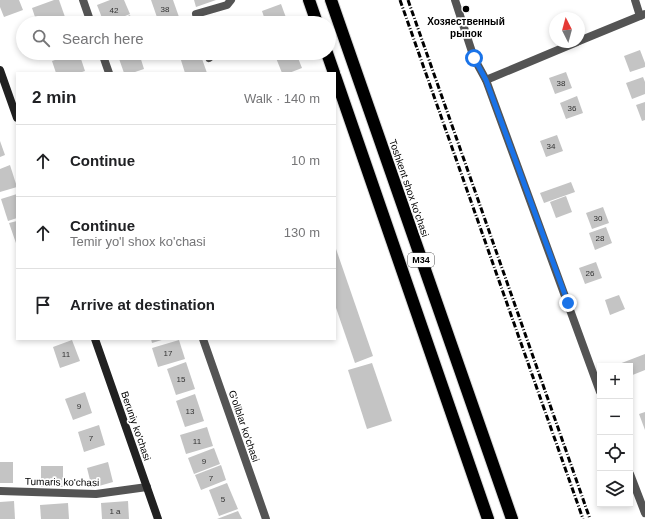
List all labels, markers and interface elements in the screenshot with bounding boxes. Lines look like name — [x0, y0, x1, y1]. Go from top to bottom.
marker: Хозяественный рынок — [461, 4, 471, 14]
house number: 38 — [161, 5, 170, 14]
house number: 42 — [110, 6, 119, 15]
north arrow — [549, 12, 585, 48]
search box — [16, 16, 336, 60]
place label: Хозяественный рынок — [427, 16, 505, 39]
icon: search — [30, 27, 52, 49]
text: Search here — [62, 30, 144, 47]
route start — [465, 49, 483, 67]
house number: 38 — [557, 79, 566, 88]
text: 2 min — [32, 88, 76, 107]
text: Walk · 140 m — [244, 91, 320, 106]
house number: 36 — [568, 104, 577, 113]
street label: Toshkent shox ko'chasi — [387, 138, 431, 238]
house number: 34 — [547, 142, 556, 151]
icon: ahead — [32, 150, 54, 172]
text: Continue — [70, 152, 135, 169]
text: 10 m — [291, 153, 320, 168]
house number: 30 — [594, 214, 603, 223]
text: Continue — [70, 217, 135, 234]
icon: ahead — [32, 222, 54, 244]
text: 130 m — [284, 225, 320, 240]
text: Temir yo'l shox ko'chasi — [70, 234, 206, 249]
house number: 28 — [596, 234, 605, 243]
road number: M34 — [408, 253, 434, 267]
house number: 26 — [586, 269, 595, 278]
icon: arrive — [32, 294, 54, 316]
route end — [559, 294, 577, 312]
text: Arrive at destination — [70, 296, 215, 313]
house number: 17 — [164, 349, 173, 358]
house number: 11 — [62, 350, 71, 359]
map controls — [597, 363, 633, 507]
button: + — [597, 363, 633, 399]
house number: 15 — [177, 375, 186, 384]
street label: G'oliblar ko'chasi — [227, 389, 261, 463]
street label: Beruniy ko'chasi — [119, 390, 153, 462]
button: − — [597, 399, 633, 435]
house number: 9 — [77, 402, 82, 411]
house number: 13 — [186, 407, 195, 416]
house number: 7 — [89, 434, 94, 443]
button: locate — [597, 435, 633, 471]
house number: 11 — [193, 437, 202, 446]
house number: 9 — [202, 457, 207, 466]
button: layers — [597, 471, 633, 507]
house number: 7 — [209, 474, 214, 483]
street label: Tumaris ko'chasi — [25, 476, 99, 488]
house number: 5 — [221, 495, 226, 504]
house number: 1 а — [109, 507, 121, 516]

